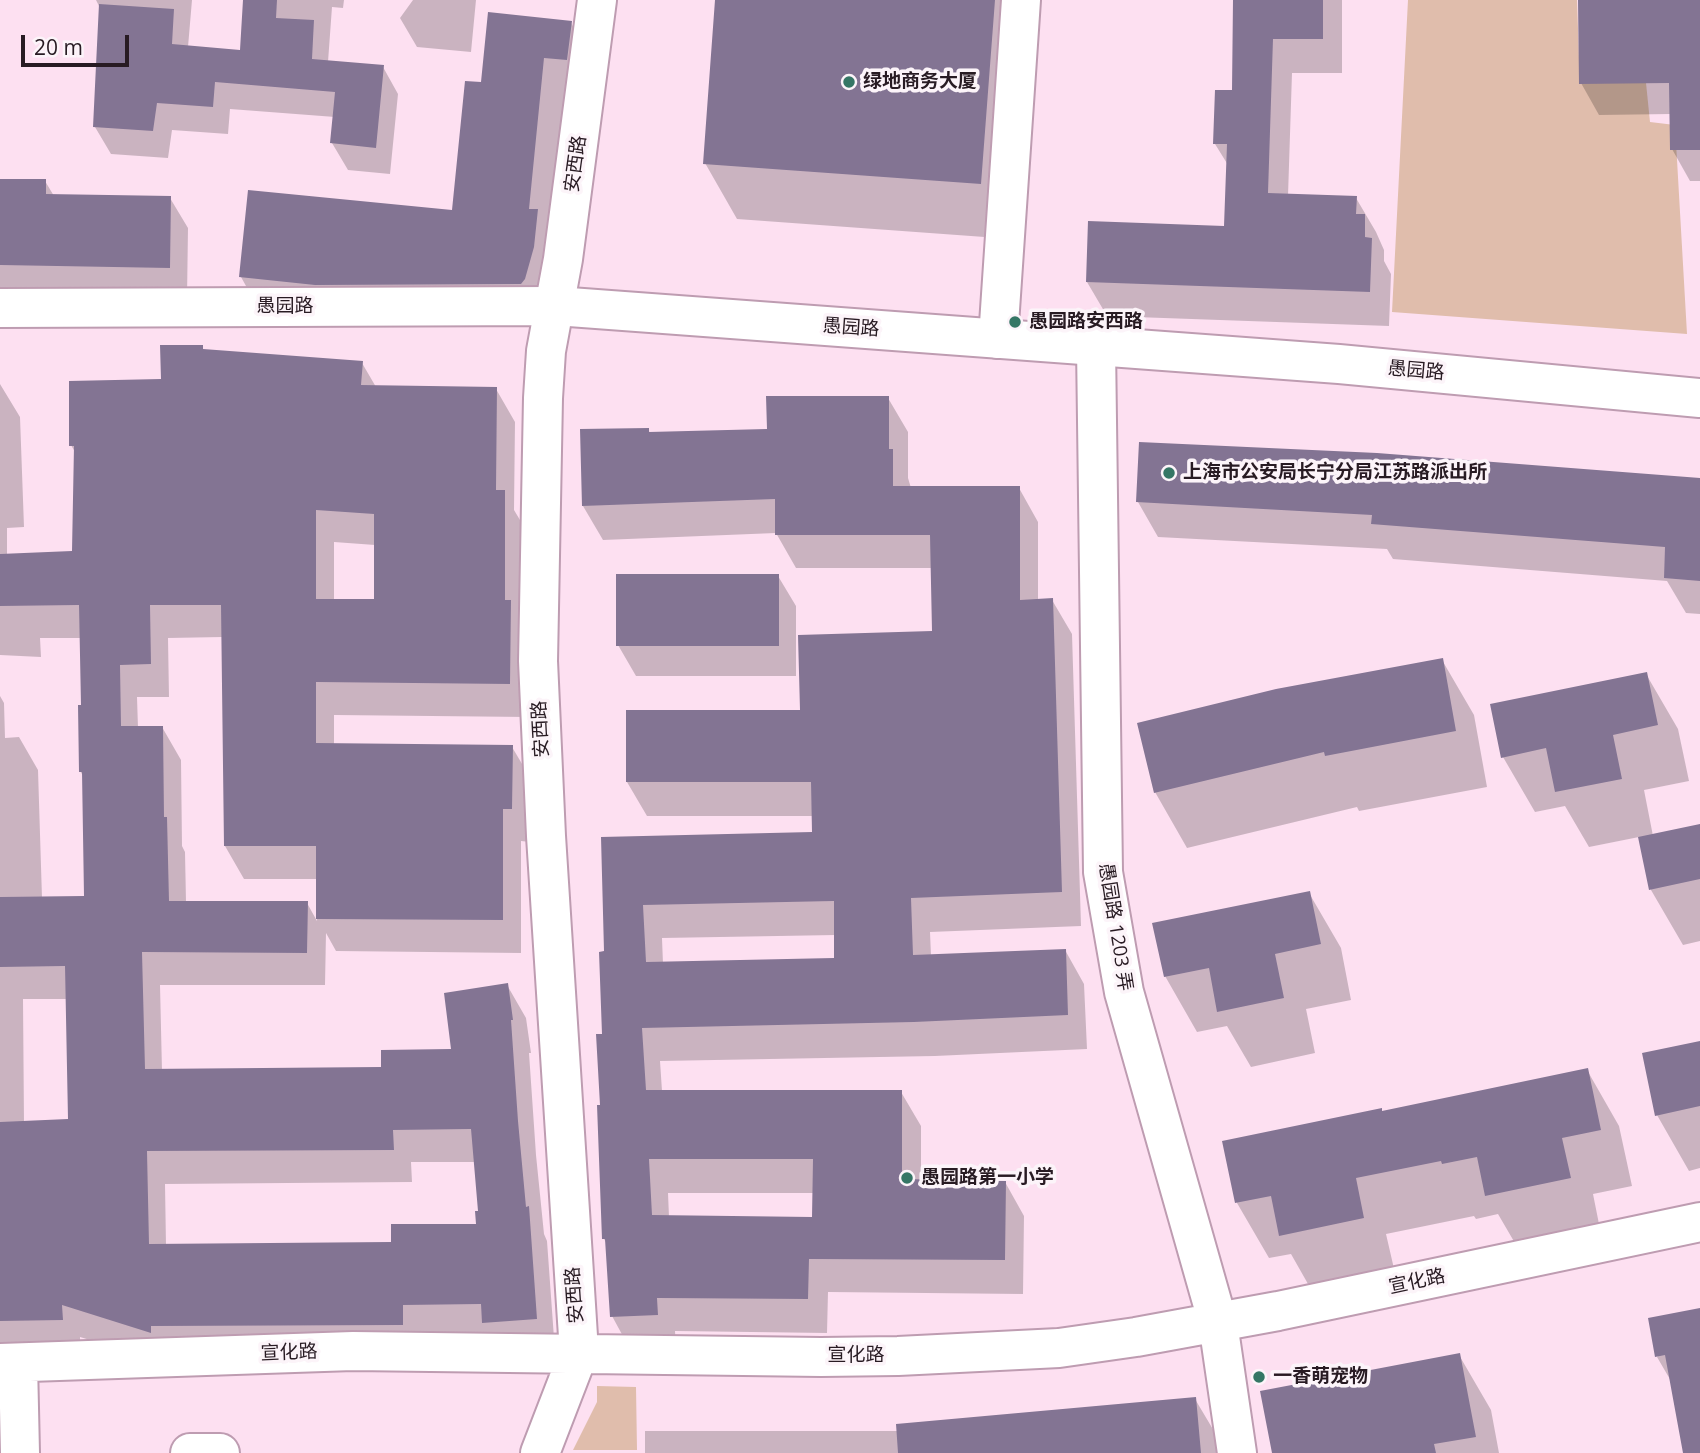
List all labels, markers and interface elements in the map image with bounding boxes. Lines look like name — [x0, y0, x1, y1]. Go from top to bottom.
scale bar — [24, 21, 133, 65]
text: 20 m — [34, 33, 83, 61]
place label: 绿地商务大厦 — [863, 71, 977, 93]
marker: 绿地商务大厦 — [841, 74, 857, 90]
street label: 安西路 — [561, 134, 591, 194]
street label: 愚园路 — [257, 296, 313, 318]
place label: 愚园路安西路 — [1029, 311, 1143, 333]
marker: 愚园路安西路 — [1007, 314, 1023, 330]
street label: 愚园路 — [822, 315, 880, 341]
street label: 愚园路 — [1387, 357, 1445, 385]
place label: 上海市公安局长宁分局江苏路派出所 — [1183, 462, 1487, 484]
marker: 上海市公安局长宁分局江苏路派出所 — [1161, 465, 1177, 481]
street label: 安西路 — [528, 700, 554, 758]
street label: 愚园路 1203 弄 — [1094, 861, 1136, 993]
place label: 愚园路第一小学 — [921, 1167, 1054, 1189]
marker: 愚园路第一小学 — [899, 1170, 915, 1186]
street label: 宣化路 — [1387, 1265, 1447, 1299]
street label: 安西路 — [562, 1266, 588, 1324]
street label: 宣化路 — [260, 1341, 318, 1365]
street label: 宣化路 — [828, 1345, 884, 1367]
place label: 一香萌宠物 — [1273, 1366, 1368, 1388]
marker: 一香萌宠物 — [1251, 1369, 1267, 1385]

